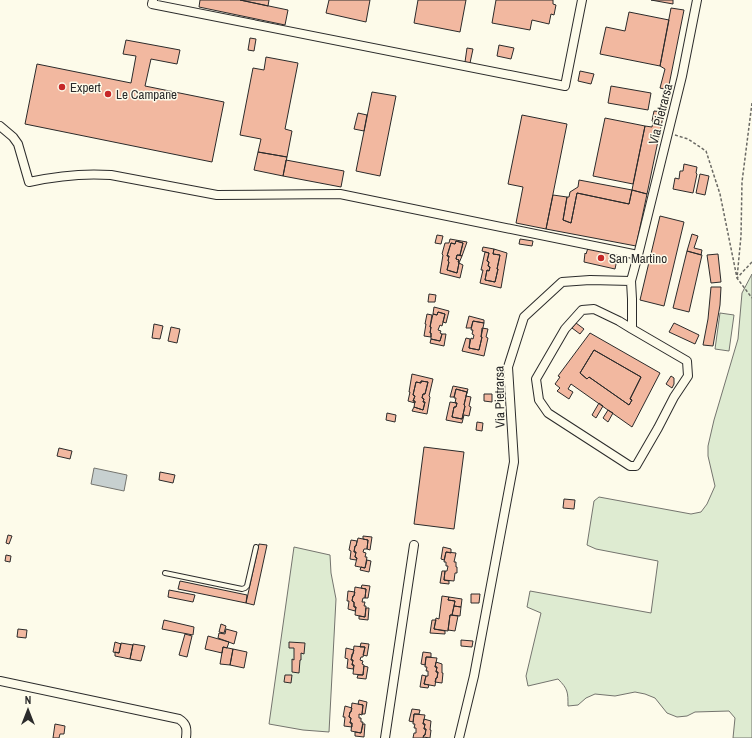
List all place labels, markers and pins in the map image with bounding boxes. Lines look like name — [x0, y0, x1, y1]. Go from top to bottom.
place label: Expert — [70, 79, 101, 96]
marker: Expert — [57, 82, 67, 92]
place label: Le Campane — [116, 86, 177, 103]
marker: Le Campane — [103, 89, 113, 99]
place label: San Martino — [609, 250, 667, 267]
marker: San Martino — [596, 253, 606, 263]

